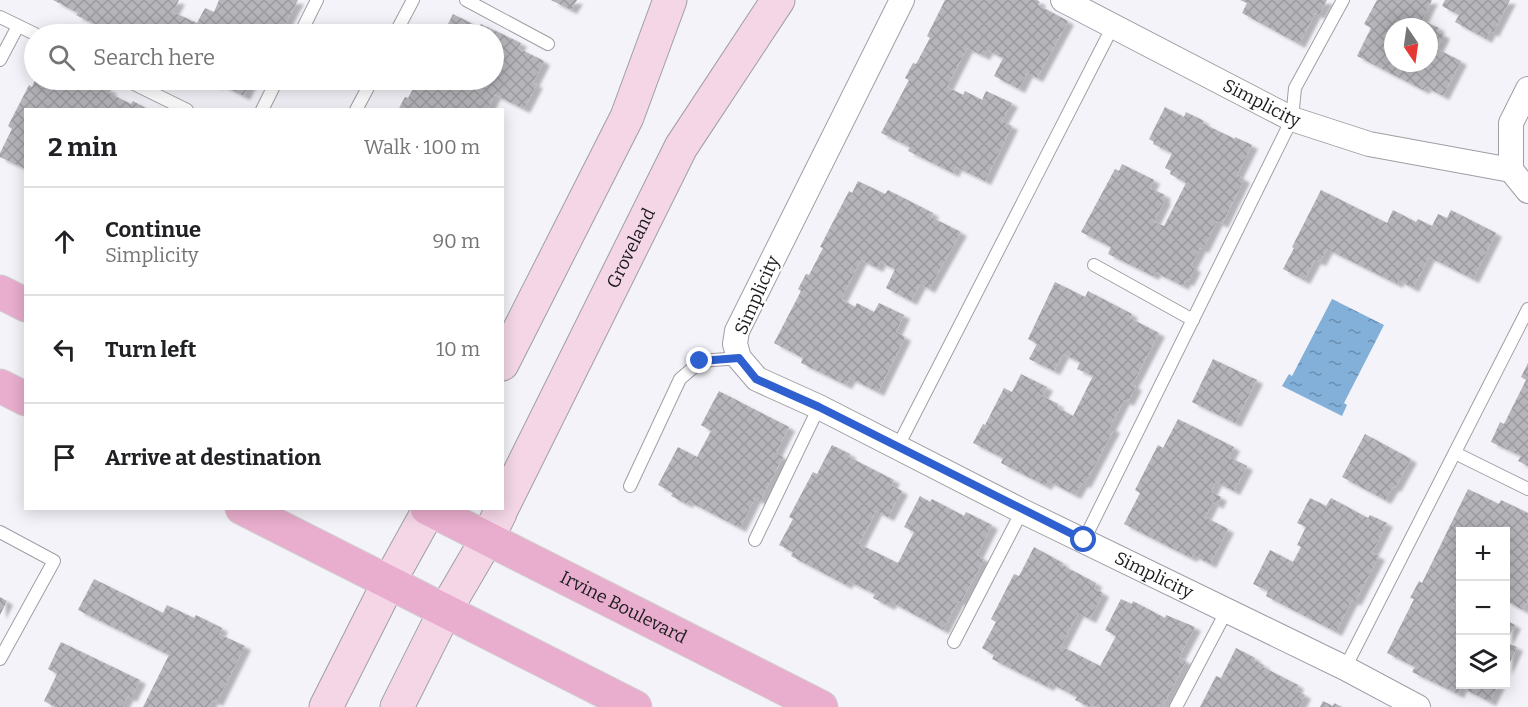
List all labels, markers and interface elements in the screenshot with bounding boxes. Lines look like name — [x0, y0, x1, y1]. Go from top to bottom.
north arrow — [1384, 18, 1438, 72]
search box — [24, 24, 504, 90]
icon: search — [45, 41, 78, 74]
text: Search here — [93, 44, 215, 71]
street label: Simplicity — [1219, 74, 1304, 132]
text: 2 min — [48, 132, 117, 163]
text: Walk · 100 m — [364, 135, 480, 159]
street label: Groveland — [602, 204, 660, 292]
text: Continue — [105, 216, 201, 243]
icon: ahead — [48, 225, 81, 258]
text: 90 m — [432, 229, 480, 253]
text: Simplicity — [105, 243, 199, 267]
street label: Simplicity — [730, 252, 784, 338]
icon: left — [48, 333, 81, 366]
text: Turn left — [105, 336, 197, 363]
text: 10 m — [436, 337, 480, 361]
route end — [686, 347, 712, 373]
icon: arrive — [48, 441, 81, 474]
text: Arrive at destination — [105, 444, 321, 471]
route start — [1070, 526, 1096, 552]
map controls — [1456, 527, 1510, 689]
button: + — [1456, 527, 1510, 581]
street label: Simplicity — [1111, 547, 1197, 604]
street label: Irvine Boulevard — [556, 566, 691, 648]
button: − — [1456, 581, 1510, 635]
button: layers — [1456, 635, 1510, 689]

